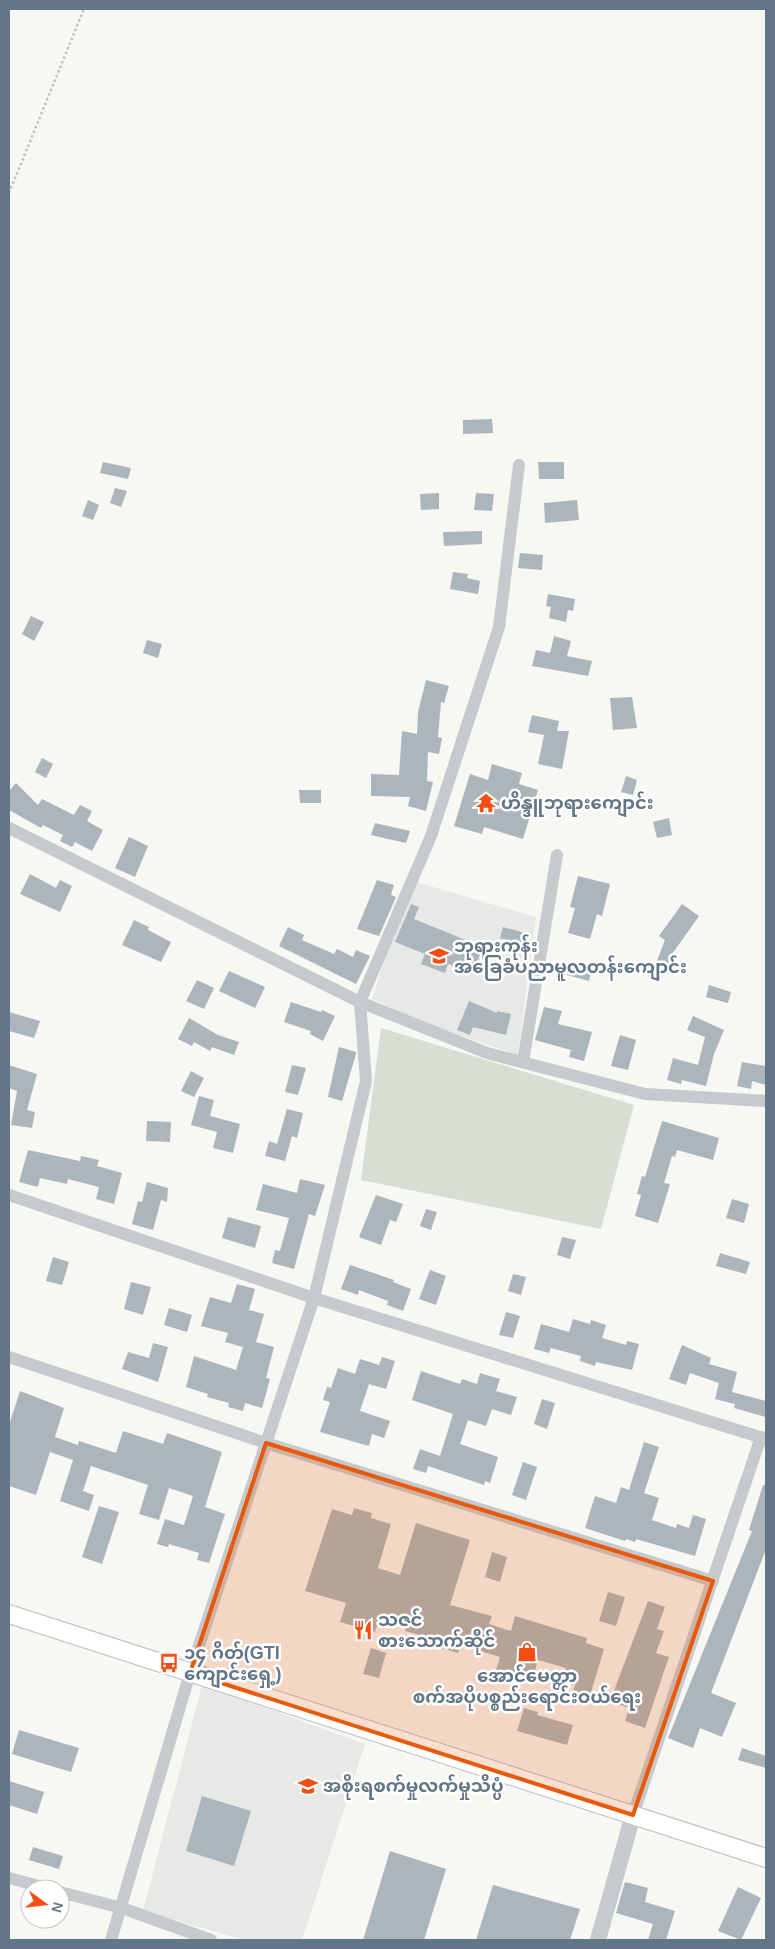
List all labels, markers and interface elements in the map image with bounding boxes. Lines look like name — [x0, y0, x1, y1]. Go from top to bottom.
place label: ဟိန္ဒူဘုရားကျောင်း — [501, 791, 654, 818]
temple icon: ဟိန္ဒူဘုရားကျောင်း — [475, 792, 497, 814]
place label: ဘုရားကုန်း အခြေခံပညာမူလတန်းကျောင်း — [454, 934, 687, 982]
school or university icon: ဘုရားကုန်း အခြေခံပညာမူလတန်းကျောင်း — [428, 945, 450, 967]
place label: သဇင် စားသောက်ဆိုင် — [378, 1608, 496, 1655]
restaurant icon: သဇင် စားသောက်ဆိုင် — [352, 1619, 374, 1641]
place label: ၁၄ ဂိတ်(GTI ကျောင်းရှေ့) — [184, 1641, 282, 1689]
shop icon: အောင်မေတ္တာ စက်အပိုပစ္စည်းရောင်းဝယ်ရေး — [516, 1641, 538, 1663]
bus stop icon: ၁၄ ဂိတ်(GTI ကျောင်းရှေ့) — [158, 1652, 180, 1674]
place label: အောင်မေတ္တာ စက်အပိုပစ္စည်းရောင်းဝယ်ရေး — [413, 1664, 641, 1711]
place label: အစိုးရစက်မှုလက်မှုသိပ္ပံ — [323, 1774, 504, 1800]
school or university icon: အစိုးရစက်မှုလက်မှုသိပ္ပံ — [297, 1775, 319, 1797]
north arrow — [20, 1879, 70, 1929]
text: N — [49, 1900, 67, 1914]

